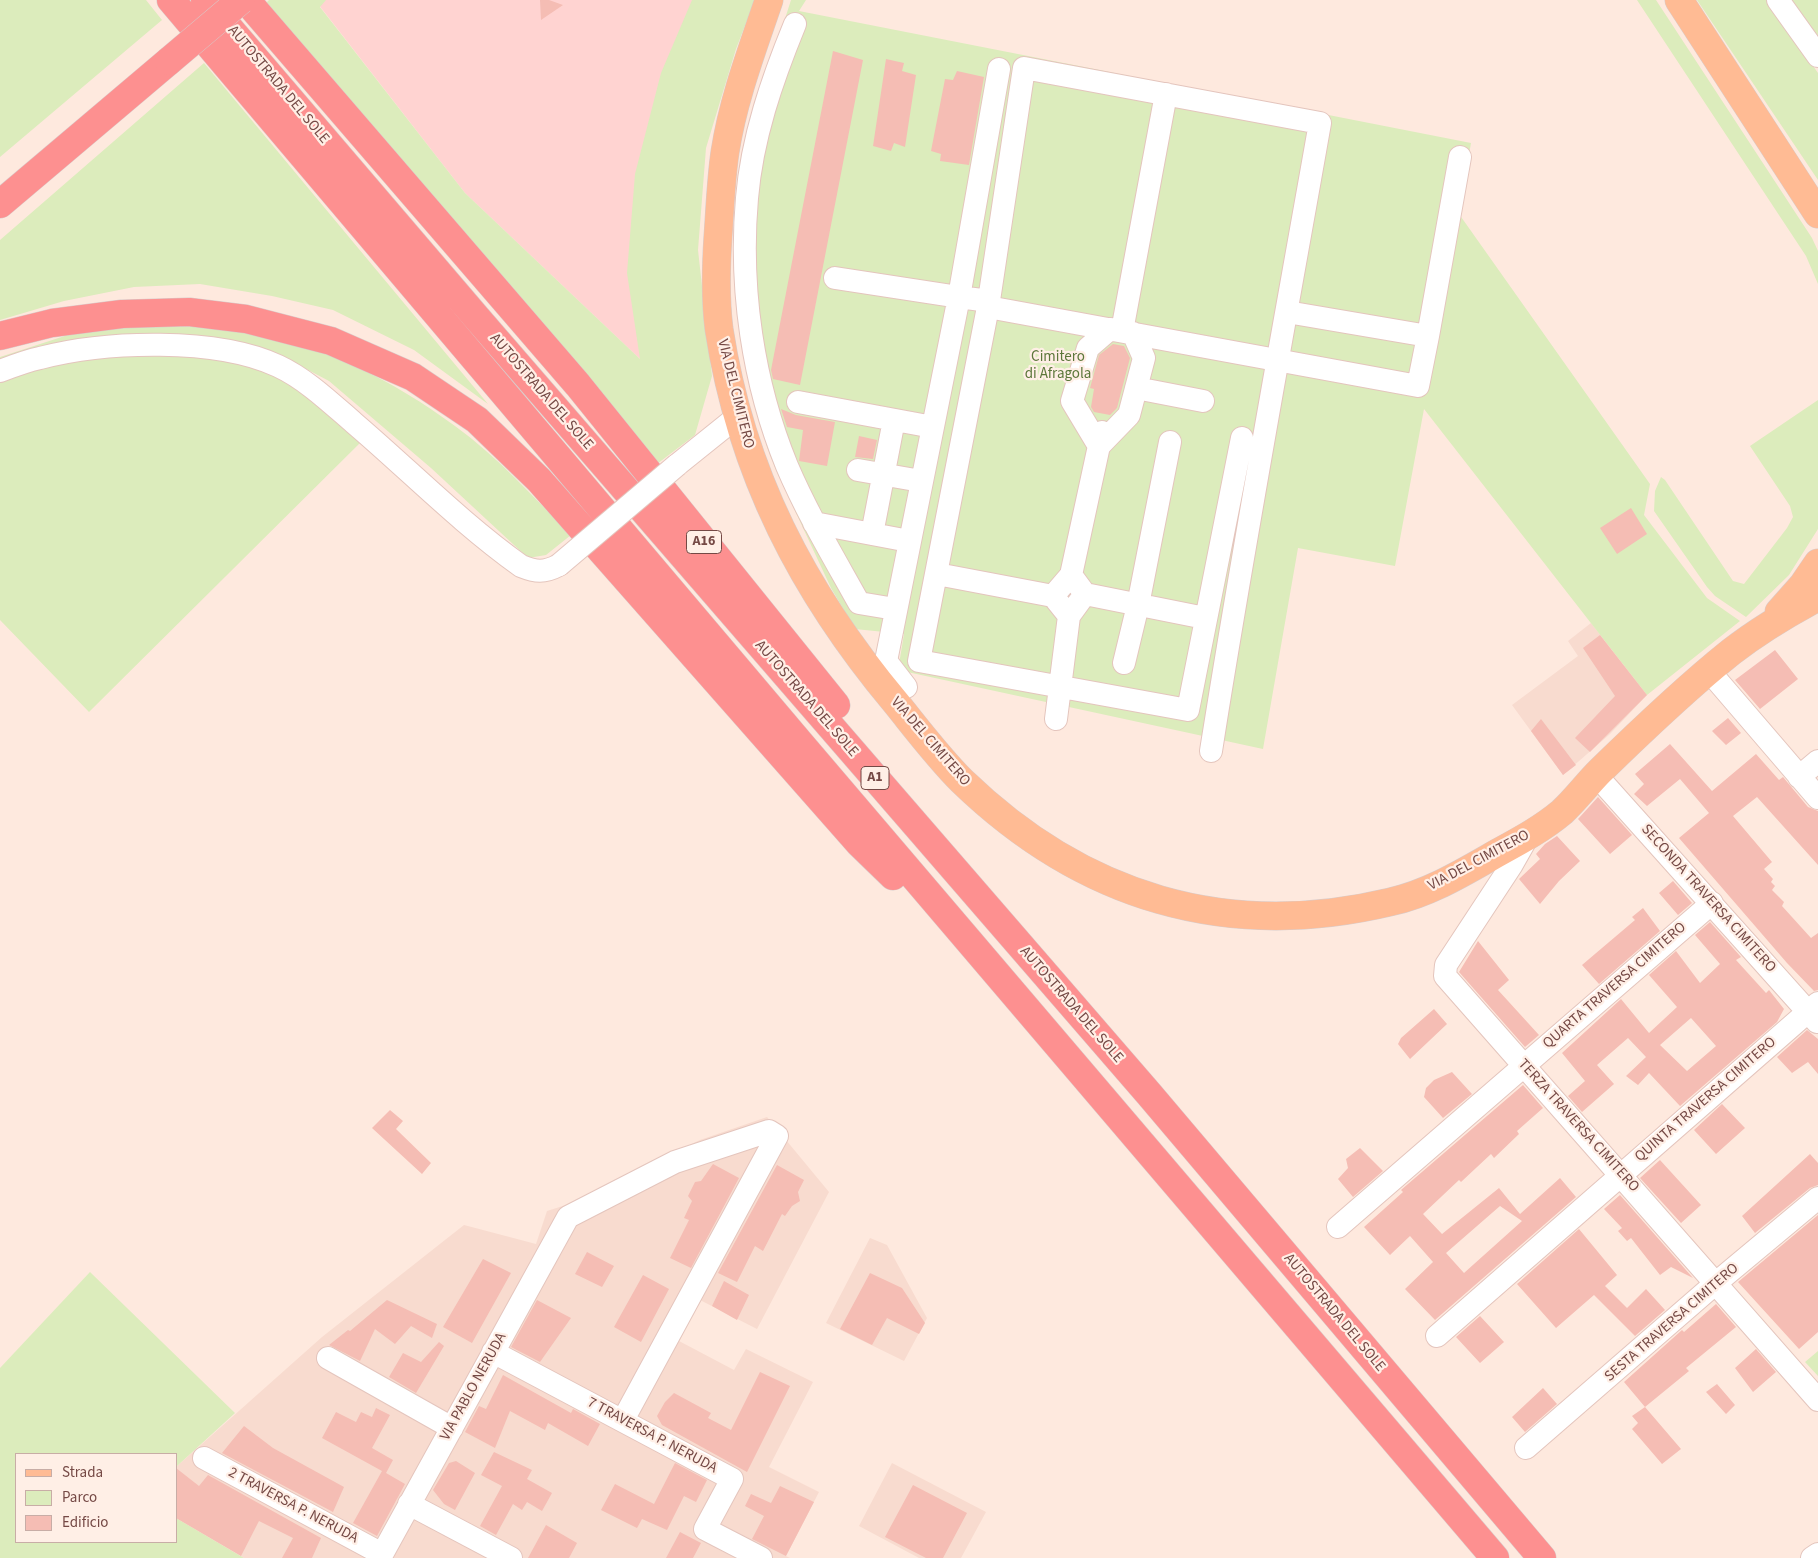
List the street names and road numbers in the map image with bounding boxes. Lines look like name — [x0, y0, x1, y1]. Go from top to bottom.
street label: AUTOSTRADA DEL SOLE — [223, 22, 333, 148]
street label: AUTOSTRADA DEL SOLE — [486, 330, 596, 454]
street label: VIA DEL CIMITERO — [713, 337, 757, 451]
road number: A16 — [686, 530, 722, 554]
street label: AUTOSTRADA DEL SOLE — [751, 637, 861, 761]
street label: VIA DEL CIMITERO — [886, 694, 974, 790]
road number: A1 — [861, 766, 889, 790]
street label: SECONDA TRAVERSA CIMITERO — [1637, 821, 1779, 977]
street label: VIA DEL CIMITERO — [1425, 827, 1533, 895]
street label: QUARTA TRAVERSA CIMITERO — [1540, 919, 1690, 1053]
street label: AUTOSTRADA DEL SOLE — [1016, 943, 1126, 1067]
street label: QUINTA TRAVERSA CIMITERO — [1632, 1034, 1780, 1166]
street label: TERZA TRAVERSA CIMITERO — [1513, 1056, 1643, 1196]
street label: AUTOSTRADA DEL SOLE — [1279, 1250, 1389, 1376]
street label: SESTA TRAVERSA CIMITERO — [1601, 1260, 1743, 1386]
street label: VIA PABLO NERUDA — [437, 1330, 511, 1444]
street label: 7 TRAVERSA P. NERUDA — [584, 1394, 720, 1478]
street label: 2 TRAVERSA P. NERUDA — [225, 1464, 361, 1548]

